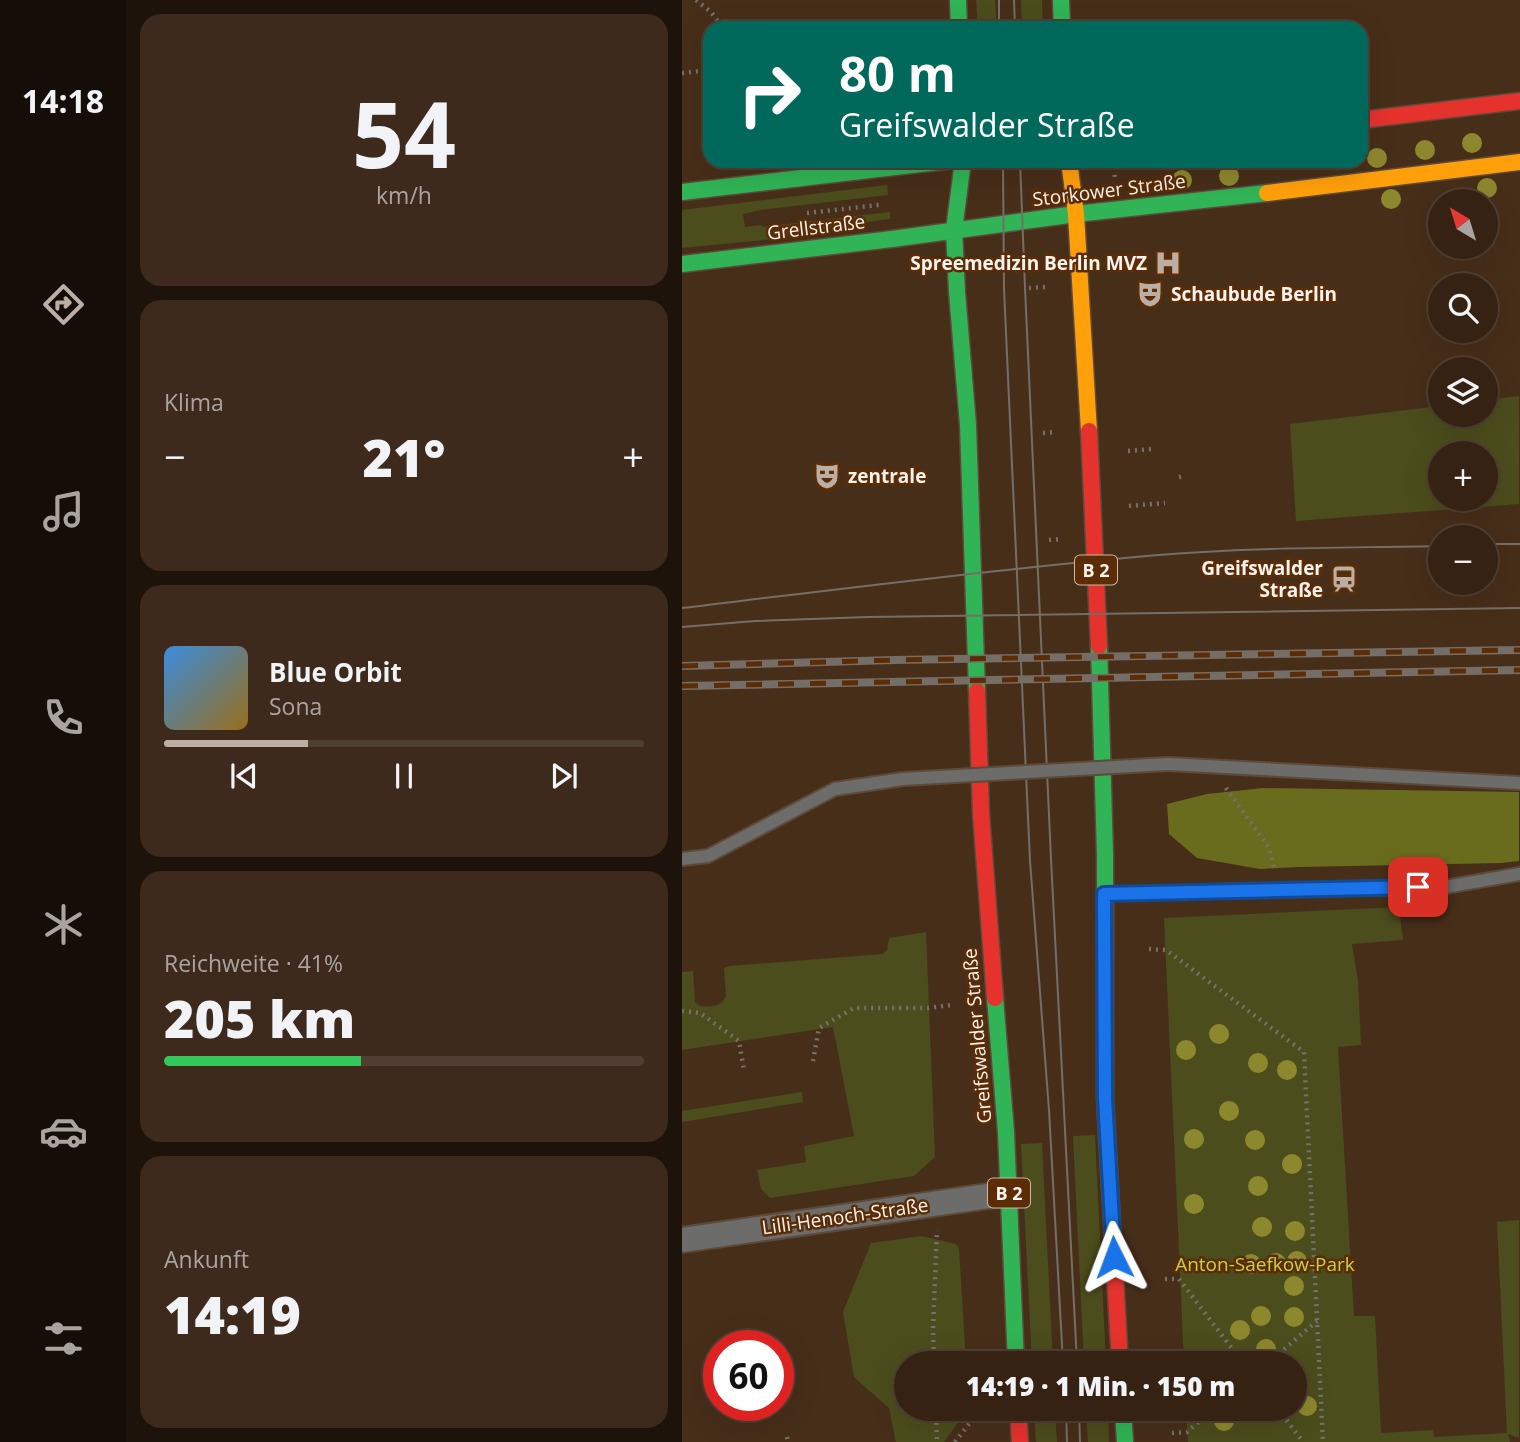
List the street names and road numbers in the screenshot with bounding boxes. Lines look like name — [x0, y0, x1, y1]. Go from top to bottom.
street label: Storkower Straße — [1031, 168, 1187, 212]
street label: Grellstraße — [766, 208, 866, 246]
road number: B 2 — [1075, 556, 1117, 584]
street label: Greifswalder Straße — [956, 947, 998, 1125]
road number: B 2 — [988, 1178, 1030, 1208]
street label: Lilli-Henoch-Straße — [760, 1191, 930, 1241]

